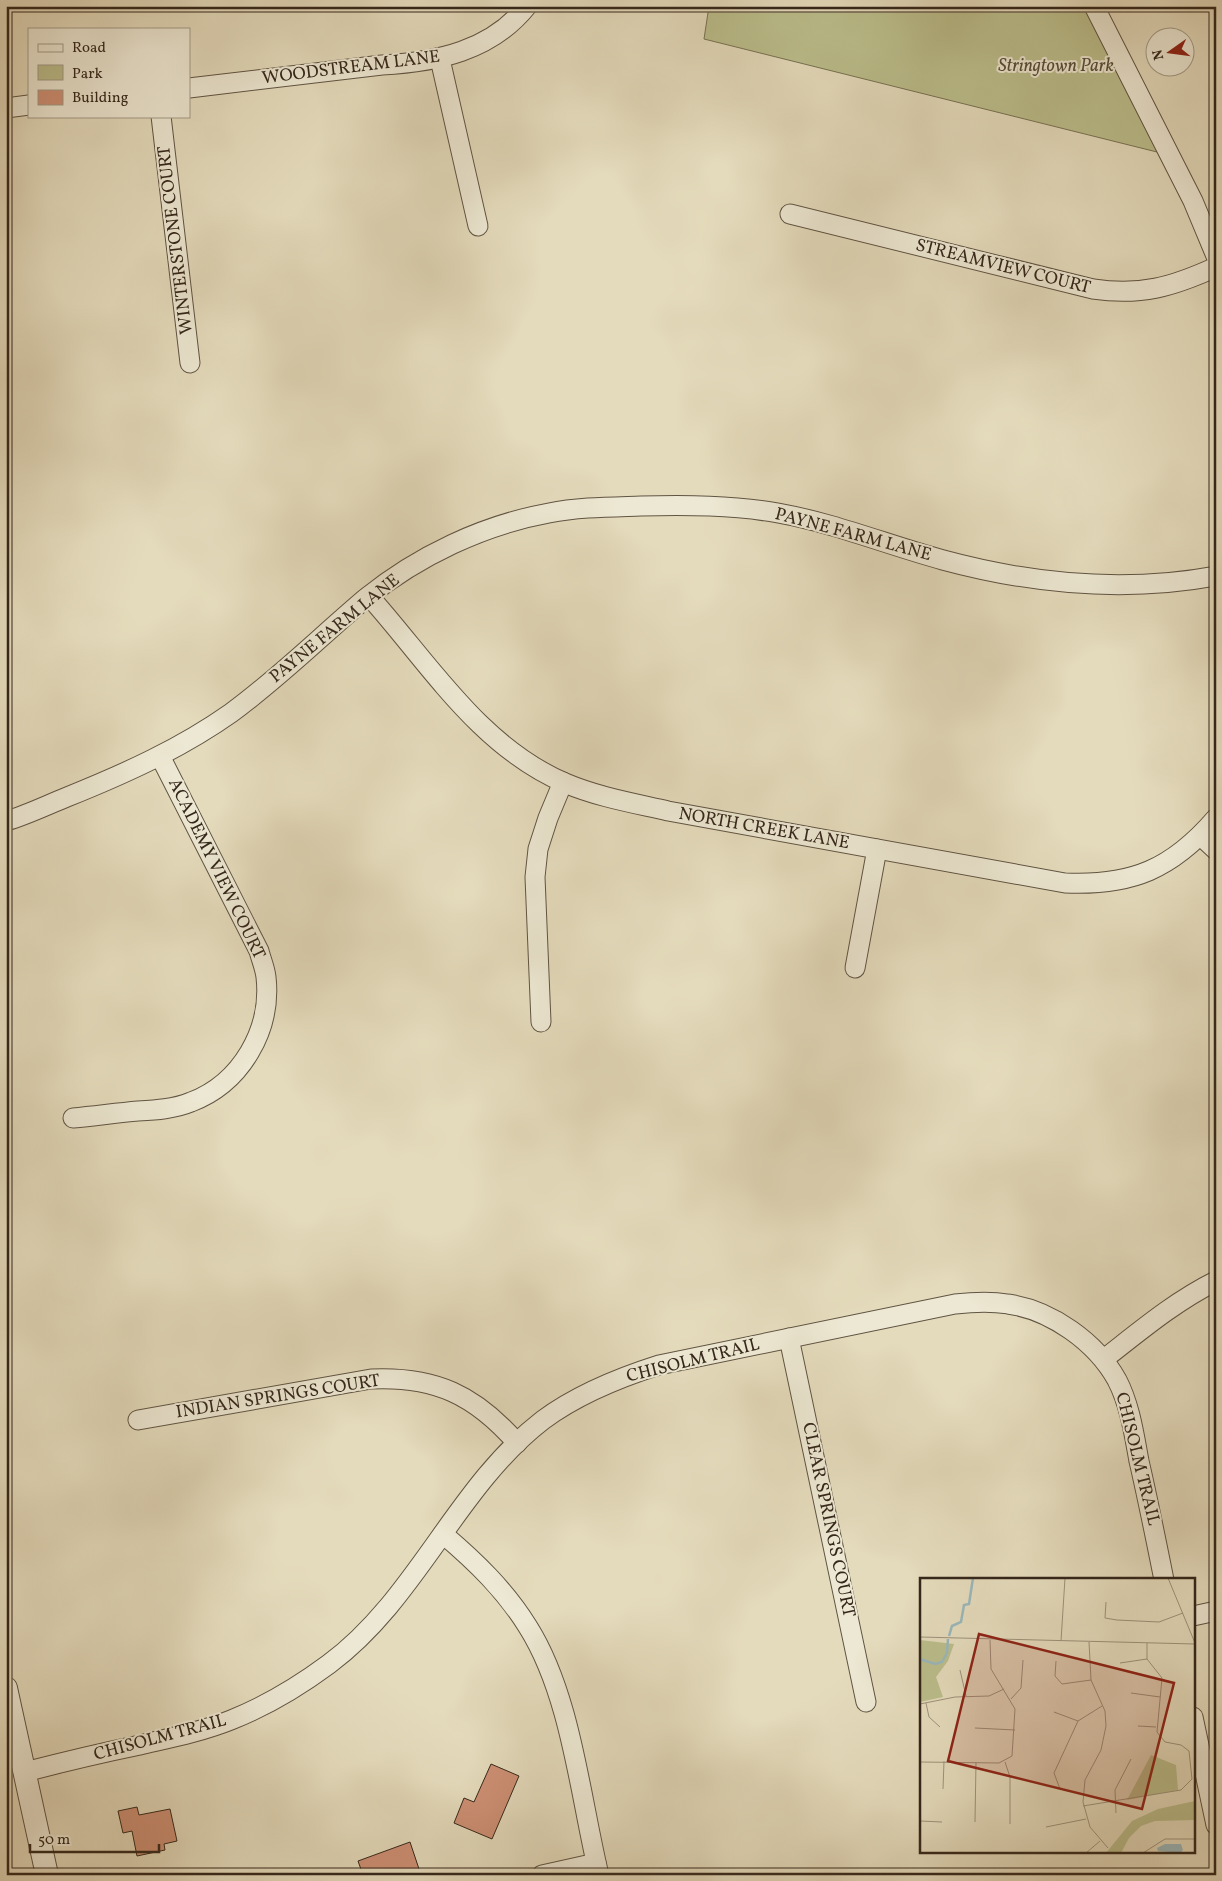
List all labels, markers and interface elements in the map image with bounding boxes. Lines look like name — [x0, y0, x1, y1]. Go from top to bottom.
legend — [28, 28, 190, 118]
north arrow — [1144, 28, 1194, 78]
text: Road — [72, 38, 106, 59]
street label: WOODSTREAM LANE — [260, 45, 442, 91]
text: N — [1148, 48, 1169, 62]
park label: Stringtown Park — [998, 54, 1114, 79]
text: Park — [72, 64, 103, 85]
text: Building — [72, 88, 129, 109]
street label: WINTERSTONE COURT — [152, 144, 200, 336]
street label: STREAMVIEW COURT — [913, 233, 1094, 301]
street label: PAYNE FARM LANE — [772, 502, 934, 568]
street label: PAYNE FARM LANE — [264, 568, 406, 689]
street label: ACADEMY VIEW COURT — [161, 774, 271, 964]
street label: NORTH CREEK LANE — [677, 802, 852, 856]
street label: CHISOLM TRAIL — [624, 1332, 762, 1390]
street label: INDIAN SPRINGS COURT — [174, 1368, 382, 1425]
street label: CHISOLM TRAIL — [1108, 1390, 1166, 1528]
street label: CLEAR SPRINGS COURT — [795, 1420, 861, 1620]
inset map — [920, 1578, 1194, 1854]
street label: CHISOLM TRAIL — [91, 1708, 229, 1768]
scale bar — [30, 1821, 159, 1853]
text: 50 m — [38, 1830, 70, 1851]

